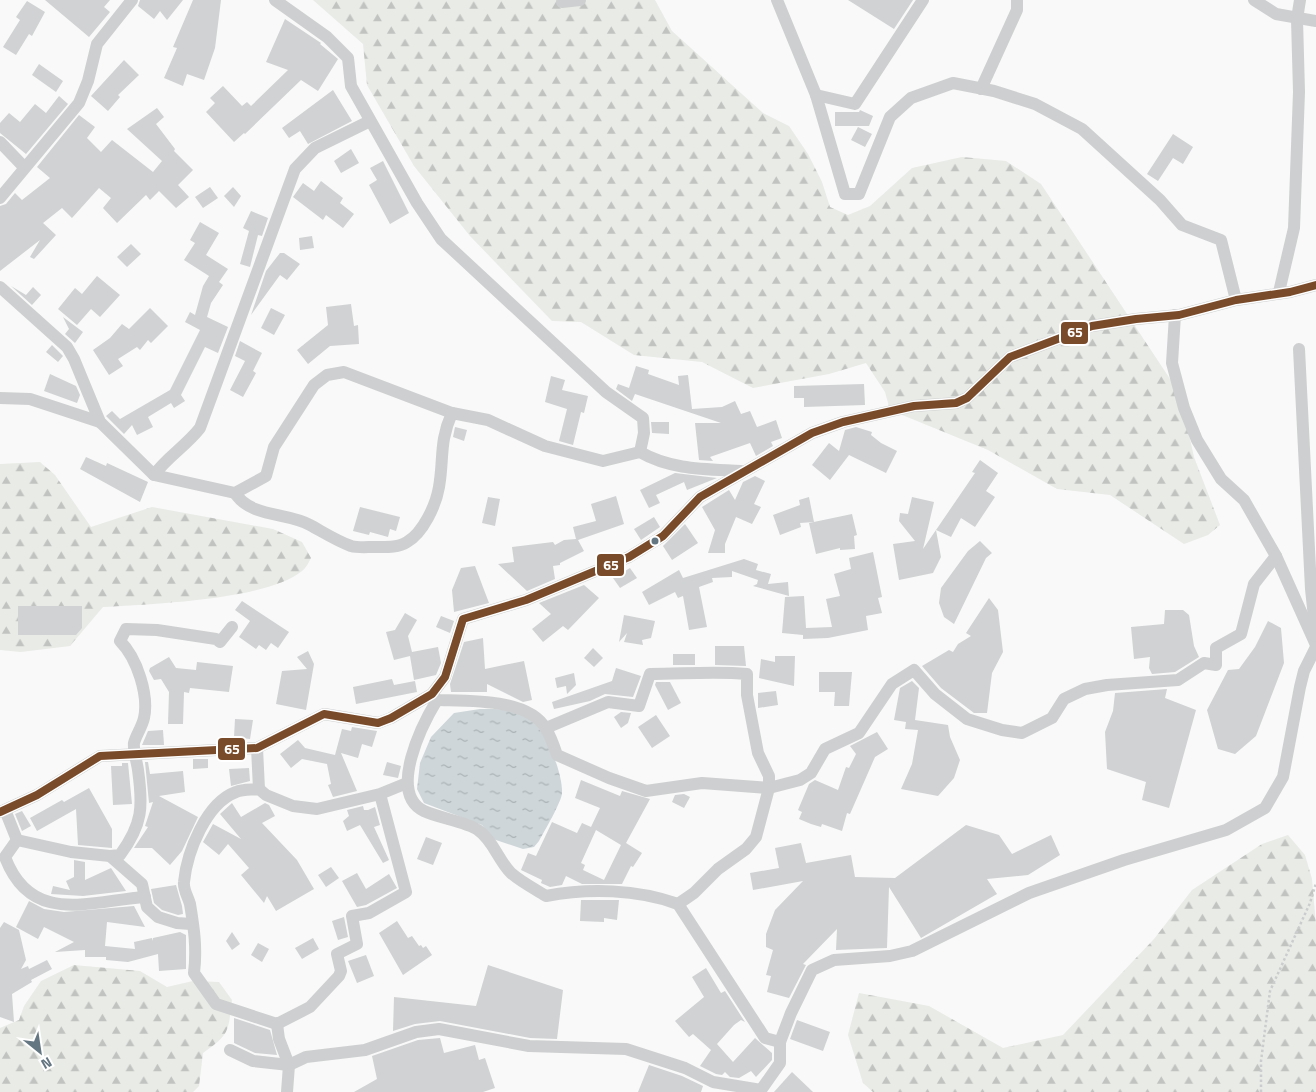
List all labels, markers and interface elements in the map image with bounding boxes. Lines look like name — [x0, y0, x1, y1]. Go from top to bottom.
line badge: 65 — [1060, 321, 1089, 345]
text: 65 — [1067, 321, 1083, 342]
unlabelled marker — [650, 536, 660, 546]
line badge: 65 — [596, 553, 625, 577]
text: 65 — [603, 554, 619, 575]
line badge: 65 — [217, 737, 246, 761]
text: 65 — [224, 738, 240, 759]
north arrow — [15, 1027, 65, 1077]
text: N — [37, 1052, 56, 1075]

